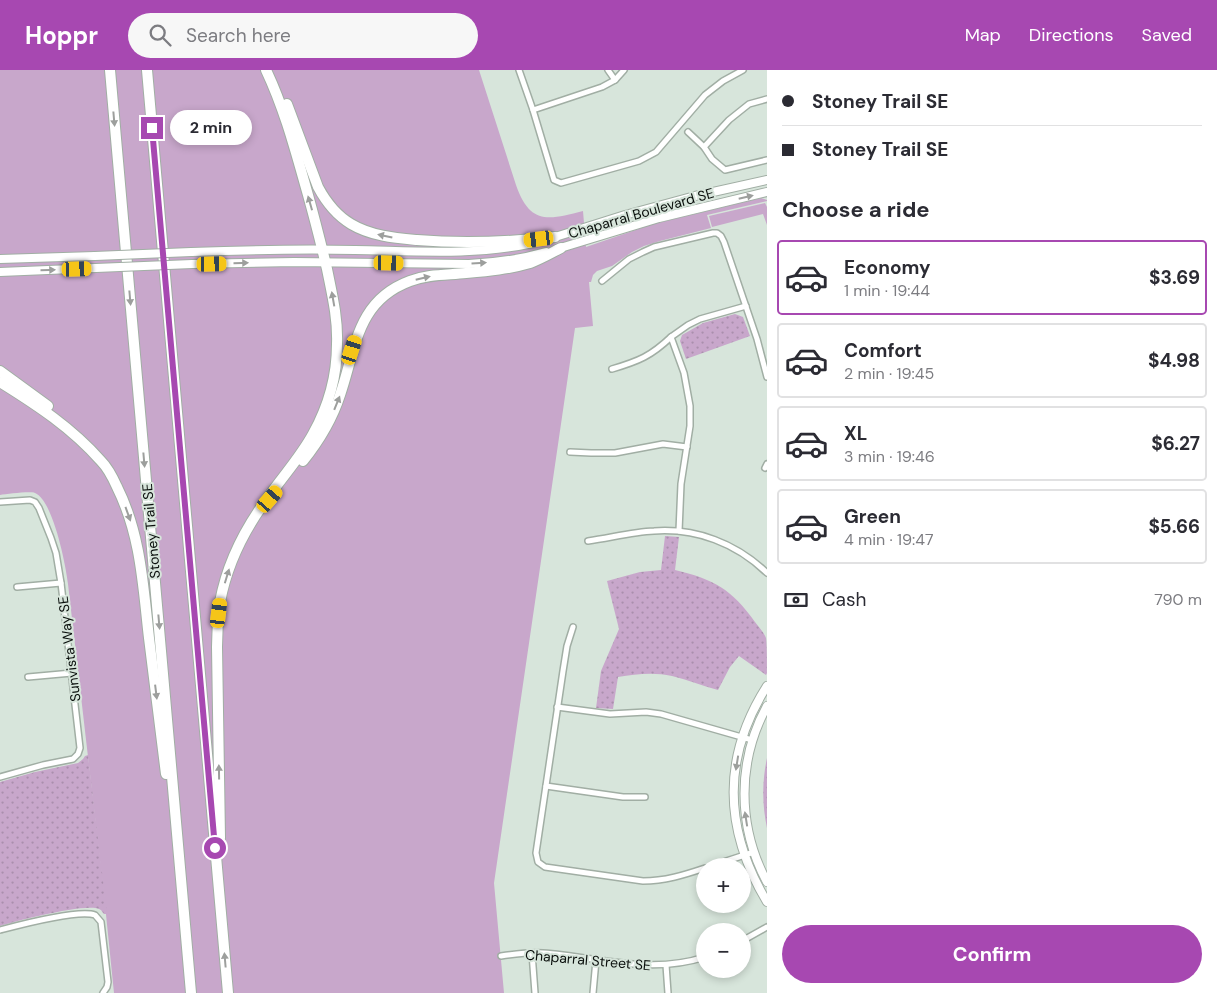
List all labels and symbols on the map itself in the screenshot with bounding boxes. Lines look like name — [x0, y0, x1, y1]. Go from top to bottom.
callout: 2 min — [170, 110, 252, 146]
one-way arrow — [111, 111, 119, 127]
route end — [141, 117, 163, 139]
street label: Chaparral Boulevard SE — [566, 184, 716, 242]
one-way arrow — [739, 193, 754, 201]
one-way arrow — [306, 195, 314, 210]
car — [523, 230, 554, 248]
one-way arrow — [377, 232, 392, 240]
car — [373, 255, 404, 271]
car — [196, 256, 227, 272]
one-way arrow — [233, 259, 249, 267]
one-way arrow — [471, 259, 487, 267]
car — [61, 261, 92, 277]
one-way arrow — [40, 265, 56, 273]
one-way arrow — [415, 274, 430, 282]
one-way arrow — [126, 290, 134, 306]
one-way arrow — [328, 291, 336, 307]
car — [340, 333, 363, 367]
one-way arrow — [333, 395, 341, 410]
one-way arrow — [141, 452, 149, 468]
street label: Stoney Trail SE — [138, 483, 164, 579]
car — [254, 483, 285, 515]
one-way arrow — [124, 507, 132, 522]
one-way arrow — [224, 568, 232, 583]
street label: Sunvista Way SE — [54, 595, 84, 703]
car — [209, 597, 228, 629]
one-way arrow — [155, 614, 163, 630]
one-way arrow — [152, 684, 160, 700]
one-way arrow — [732, 755, 740, 771]
one-way arrow — [215, 764, 223, 780]
one-way arrow — [742, 811, 750, 827]
route start — [204, 837, 226, 859]
street label: Chaparral Street SE — [524, 946, 652, 974]
one-way arrow — [220, 951, 228, 967]

